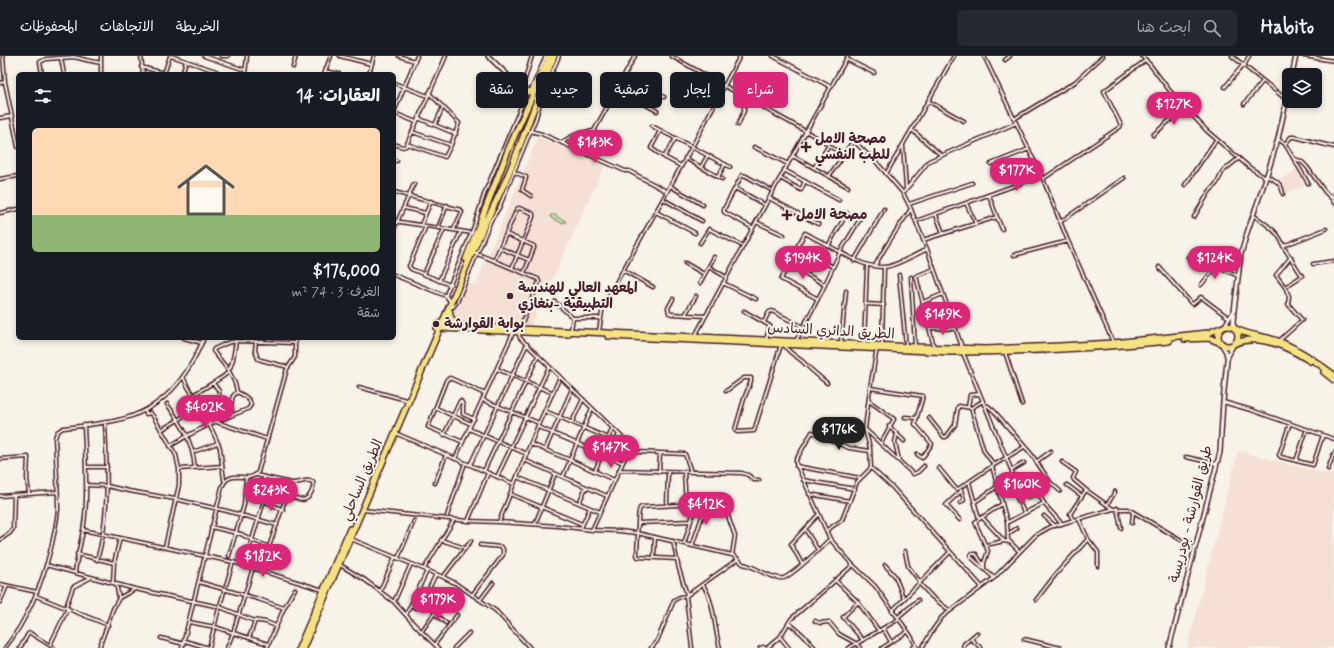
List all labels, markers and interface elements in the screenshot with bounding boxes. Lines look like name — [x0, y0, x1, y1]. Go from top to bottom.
search box — [957, 10, 1237, 46]
text: Habito — [1261, 15, 1314, 40]
icon: search — [1201, 17, 1223, 39]
text: المحفوظات — [20, 18, 78, 36]
text: الاتجاهات — [100, 18, 154, 36]
text: الخريطة — [176, 18, 219, 36]
text: ابحث هنا — [1137, 18, 1191, 38]
map controls — [1282, 68, 1322, 108]
button: layers — [1282, 68, 1322, 108]
chip: شقة — [476, 72, 528, 108]
chip: جديد — [536, 72, 592, 108]
chip: تصفية — [600, 72, 662, 108]
chip: إيجار — [670, 72, 725, 108]
chip: شراء — [733, 72, 788, 108]
icon: filters — [32, 85, 54, 107]
text: العقارات: 14 — [296, 85, 380, 107]
pin: $127K — [1146, 92, 1202, 126]
text: $127K — [1156, 96, 1192, 113]
pin: $143K — [567, 130, 623, 164]
place label: مصحة الامل للطب النفسي — [815, 130, 890, 167]
text: $143K — [577, 134, 613, 151]
marker: مصحة الامل للطب النفسي — [800, 141, 812, 153]
icon: home — [170, 154, 242, 226]
pin: $177K — [989, 158, 1045, 192]
text: $177K — [999, 162, 1035, 179]
place label: مصحة الامل — [796, 206, 867, 224]
marker: مصحة الامل — [781, 209, 793, 221]
pin: $194K — [775, 246, 831, 280]
pin: $124K — [1187, 246, 1243, 280]
text: $194K — [784, 250, 822, 267]
text: $124K — [1196, 250, 1234, 267]
text: $176,000 — [313, 260, 380, 282]
place label: المعهد العالي للهندسة التطبيقية -بنغازي — [518, 279, 638, 314]
text: الغرف: 3 · 74 m² — [292, 284, 380, 301]
marker: المعهد العالي للهندسة التطبيقية -بنغازي — [505, 291, 515, 301]
pin: $149K — [915, 302, 971, 336]
text: شقة — [357, 305, 380, 322]
text: $149K — [924, 306, 962, 323]
place label: بوابة القوارشة — [444, 315, 524, 333]
marker: بوابة القوارشة — [431, 319, 441, 329]
street label: الطريق الدائري السادس — [767, 319, 895, 344]
pin: $402K — [177, 395, 233, 429]
text: $402K — [185, 399, 225, 416]
pin: $176K — [811, 417, 867, 451]
text: $176K — [821, 421, 857, 438]
pin: $147K — [583, 435, 639, 469]
street label: الطريق الساحلي — [337, 436, 390, 525]
text: $147K — [592, 439, 630, 456]
street label: طريق القوارشة - بودريسة — [1165, 444, 1217, 584]
pin: $160K — [994, 472, 1050, 506]
text: $160K — [1003, 476, 1041, 493]
pin: $243K — [243, 478, 299, 512]
text: $243K — [253, 482, 289, 499]
pin: $412K — [678, 492, 734, 526]
text: $412K — [687, 496, 725, 513]
pin: $182K — [235, 544, 291, 578]
text: $182K — [244, 548, 282, 565]
pin: $179K — [410, 587, 466, 621]
text: $179K — [420, 591, 456, 608]

